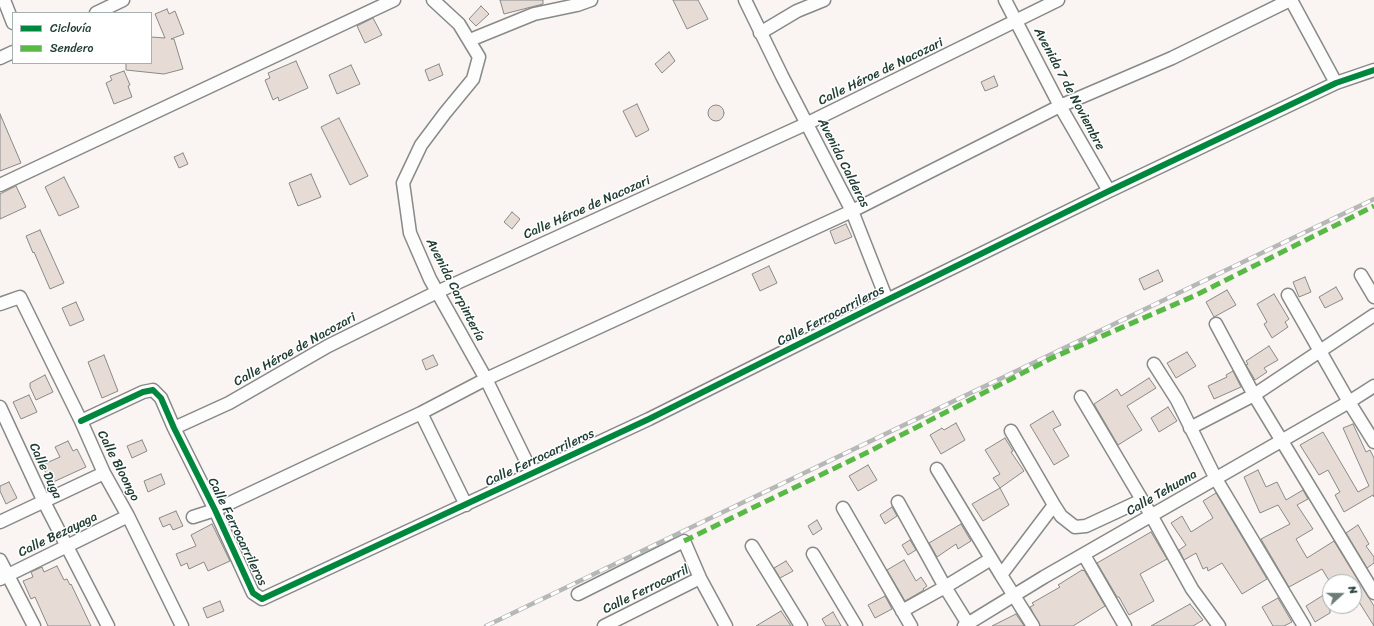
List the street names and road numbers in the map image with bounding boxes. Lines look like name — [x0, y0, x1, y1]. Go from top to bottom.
street label: Avenida 7 de Noviembre — [1030, 25, 1108, 153]
street label: Calle Héroe de Nacozari — [816, 35, 946, 109]
street label: Avenida Calderas — [814, 116, 872, 210]
street label: Calle Héroe de Nacozari — [521, 173, 653, 243]
street label: Avenida Carpintería — [422, 236, 488, 344]
street label: Calle Ferrocarrileros — [775, 282, 887, 350]
street label: Calle Héroe de Nacozari — [231, 310, 359, 390]
street label: Calle Ferrocarrileros — [483, 426, 597, 490]
street label: Calle Bloongo — [94, 428, 142, 504]
street label: Calle Duga — [25, 441, 65, 501]
street label: Calle Tehuana — [1124, 467, 1200, 519]
street label: Calle Ferrocarrileros — [204, 475, 270, 589]
street label: Calle Bezayaga — [16, 509, 100, 561]
street label: Calle Ferrocarril — [600, 562, 692, 618]

